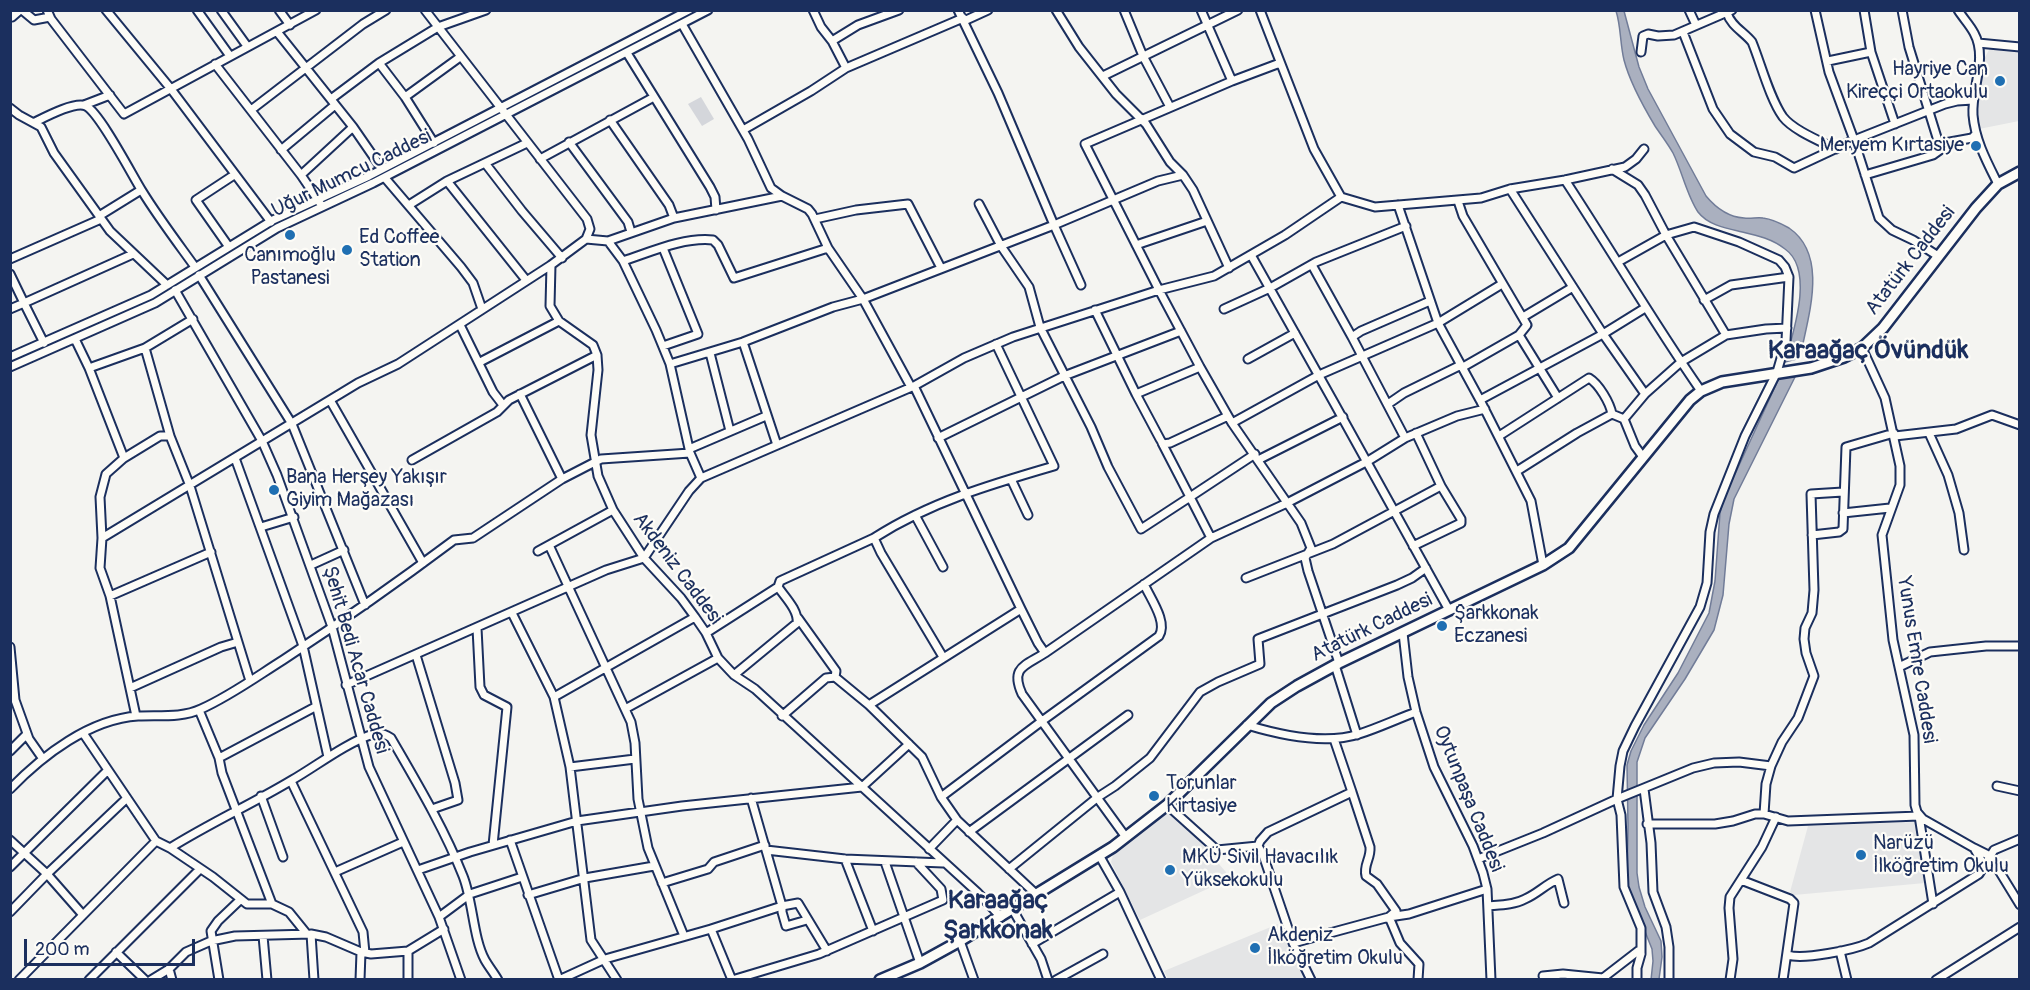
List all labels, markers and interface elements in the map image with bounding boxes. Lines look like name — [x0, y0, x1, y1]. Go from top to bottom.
place label: Hayriye Can Kireççi Ortaokulu — [1846, 58, 1988, 105]
marker: Hayriye Can Kireççi Ortaokulu — [1993, 74, 2007, 88]
street label: Uğur Mumcu Caddesi — [268, 125, 436, 223]
place label: Meryem Kırtasiye — [1820, 134, 1964, 158]
marker: Meryem Kırtasiye — [1969, 139, 1983, 153]
street label: Atatürk Caddesi — [1861, 202, 1961, 320]
place label: Ed Coffee Station — [359, 226, 439, 273]
marker: Canımoğlu Pastanesi — [283, 228, 297, 242]
marker: Ed Coffee Station — [340, 243, 354, 257]
place label: Canımoğlu Pastanesi — [244, 244, 336, 291]
district label: Karaağaç Övündük — [1768, 335, 1968, 367]
place label: Bana Herşey Yakışır Giyim Mağazası — [286, 466, 447, 513]
marker: Bana Herşey Yakışır Giyim Mağazası — [267, 483, 281, 497]
street label: Akdeniz Caddesi — [627, 508, 727, 630]
street label: Şehit Bedi Acar Caddesi — [317, 564, 393, 756]
street label: Yunus Emre Caddesi — [1891, 575, 1941, 745]
street label: Atatürk Caddesi — [1308, 588, 1436, 668]
place label: Şarkkonak Eczanesi — [1454, 602, 1538, 649]
marker: Şarkkonak Eczanesi — [1435, 619, 1449, 633]
street label: Oytunpaşa Caddesi — [1428, 722, 1508, 876]
place label: Torunlar Kirtasiye — [1166, 772, 1237, 819]
marker: Torunlar Kirtasiye — [1147, 789, 1161, 803]
place label: Narüzü İlköğretim Okulu — [1873, 832, 2009, 879]
place label: MKÜ Sivil Havacılık Yüksekokulu — [1182, 846, 1338, 893]
marker: Narüzü İlköğretim Okulu — [1854, 848, 1868, 862]
marker: MKÜ Sivil Havacılık Yüksekokulu — [1163, 863, 1177, 877]
district label: Karaağaç Şarkkonak — [943, 885, 1053, 946]
place label: Akdeniz İlköğretim Okulu — [1267, 924, 1403, 971]
scale bar — [27, 927, 198, 965]
text: 200 m — [35, 938, 90, 961]
marker: Akdeniz İlköğretim Okulu — [1248, 941, 1262, 955]

